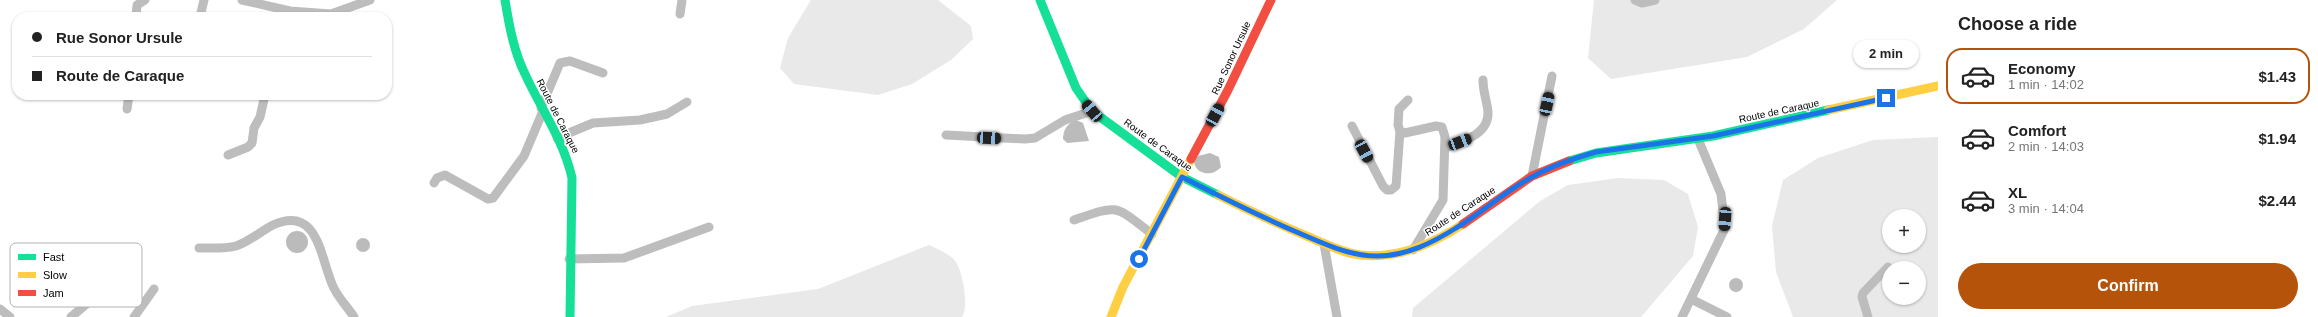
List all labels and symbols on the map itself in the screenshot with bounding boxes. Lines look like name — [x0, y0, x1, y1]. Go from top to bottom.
street label: Rue Sonor Ursule — [1209, 19, 1253, 96]
callout: 2 min — [1853, 40, 1919, 68]
street label: Route de Caraque — [535, 77, 582, 155]
route end — [1877, 89, 1895, 107]
car — [1539, 91, 1555, 117]
street label: Route de Caraque — [1738, 97, 1821, 125]
car — [1080, 98, 1104, 124]
car — [1204, 102, 1226, 128]
street label: Route de Caraque — [1122, 117, 1195, 174]
car — [977, 131, 1001, 145]
car — [1447, 132, 1473, 152]
car — [1353, 138, 1375, 164]
street label: Route de Caraque — [1423, 184, 1498, 238]
car — [1718, 207, 1732, 231]
legend — [10, 243, 142, 307]
route start — [1130, 250, 1148, 268]
text: Fast — [43, 251, 64, 263]
text: Slow — [43, 269, 67, 281]
text: Jam — [43, 287, 64, 299]

